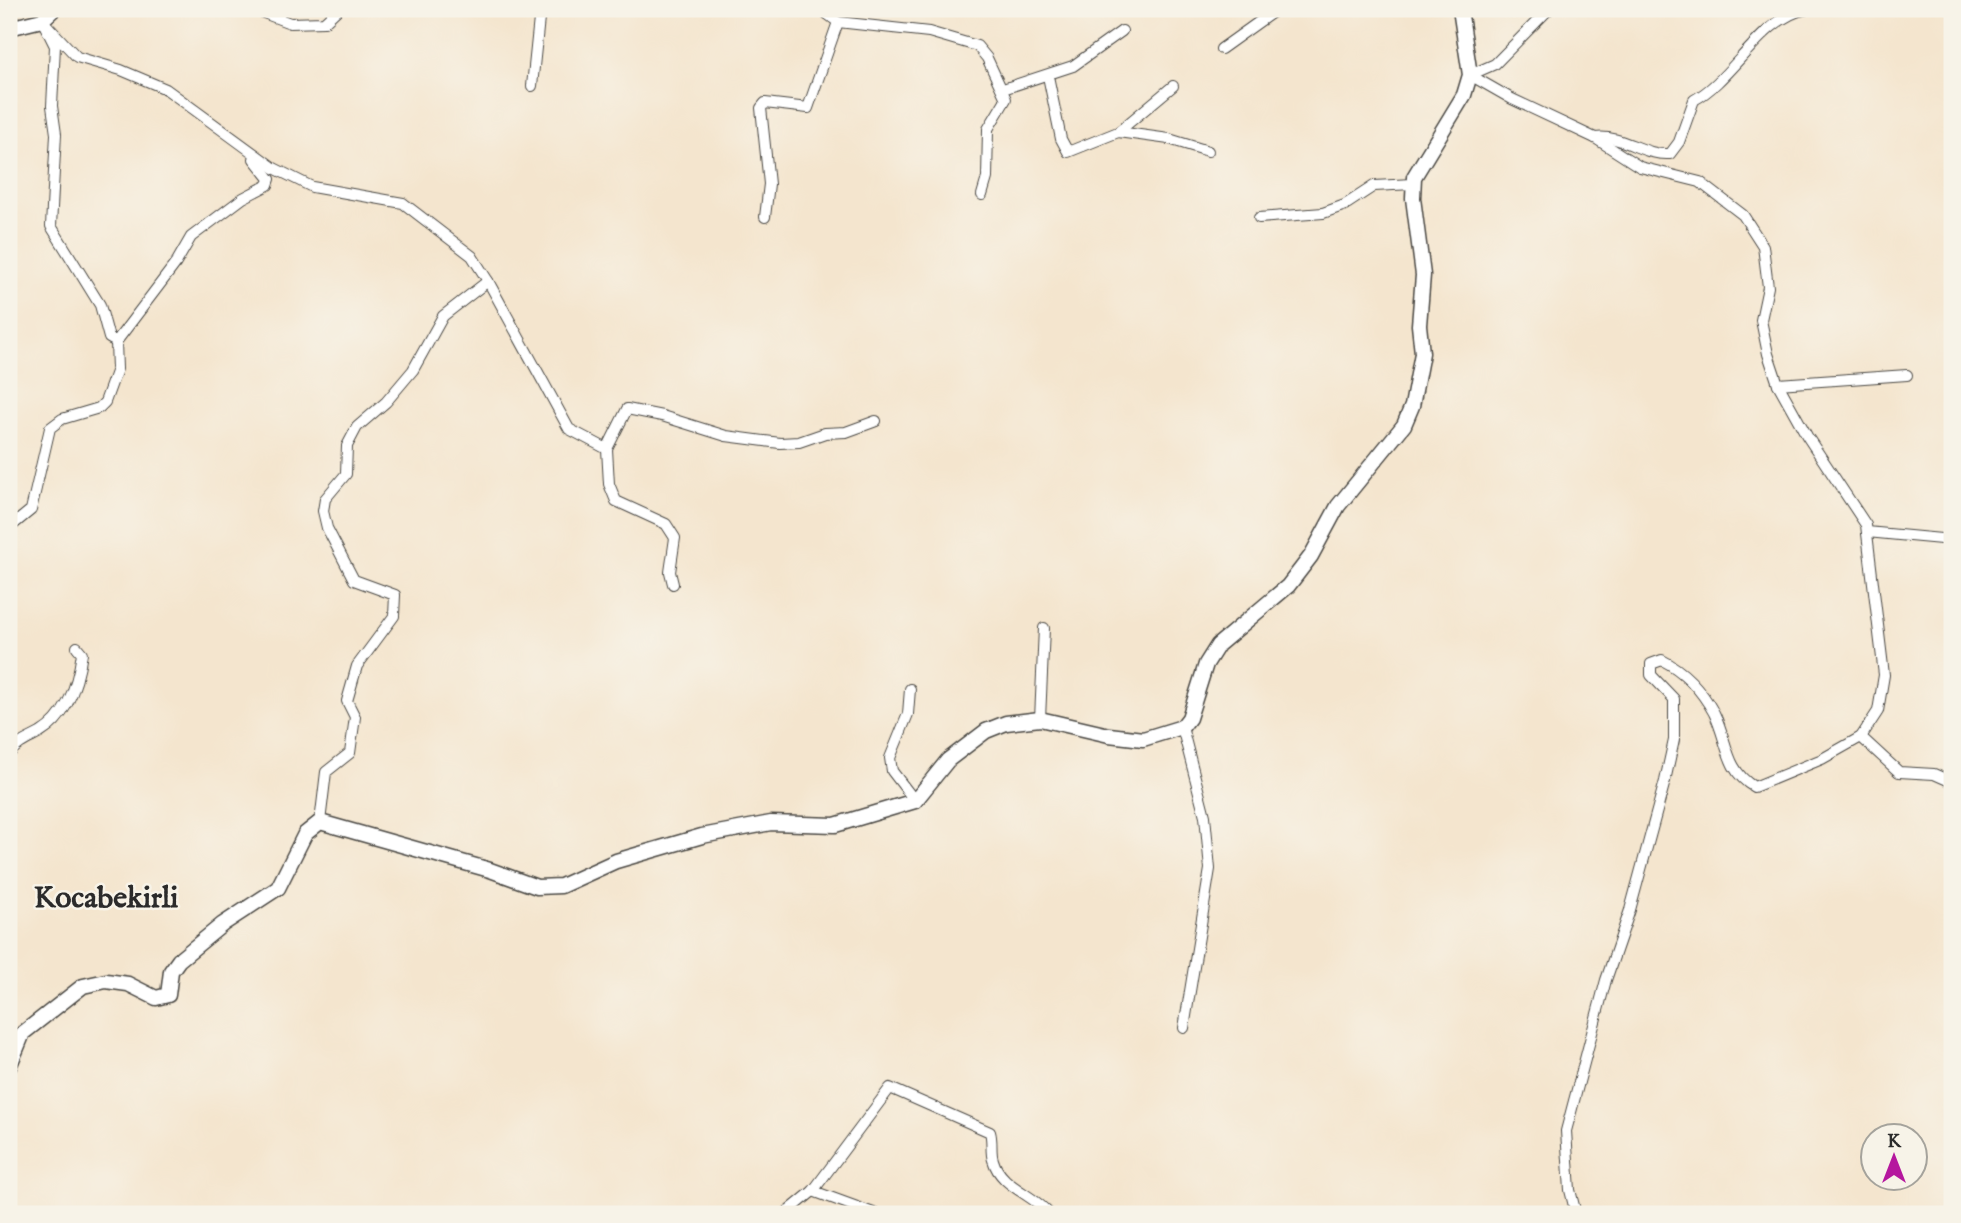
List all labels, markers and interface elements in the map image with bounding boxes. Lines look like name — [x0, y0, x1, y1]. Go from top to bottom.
district label: Kocabekirli — [34, 880, 178, 918]
north arrow — [1860, 1122, 1930, 1192]
text: K — [1887, 1130, 1902, 1154]

